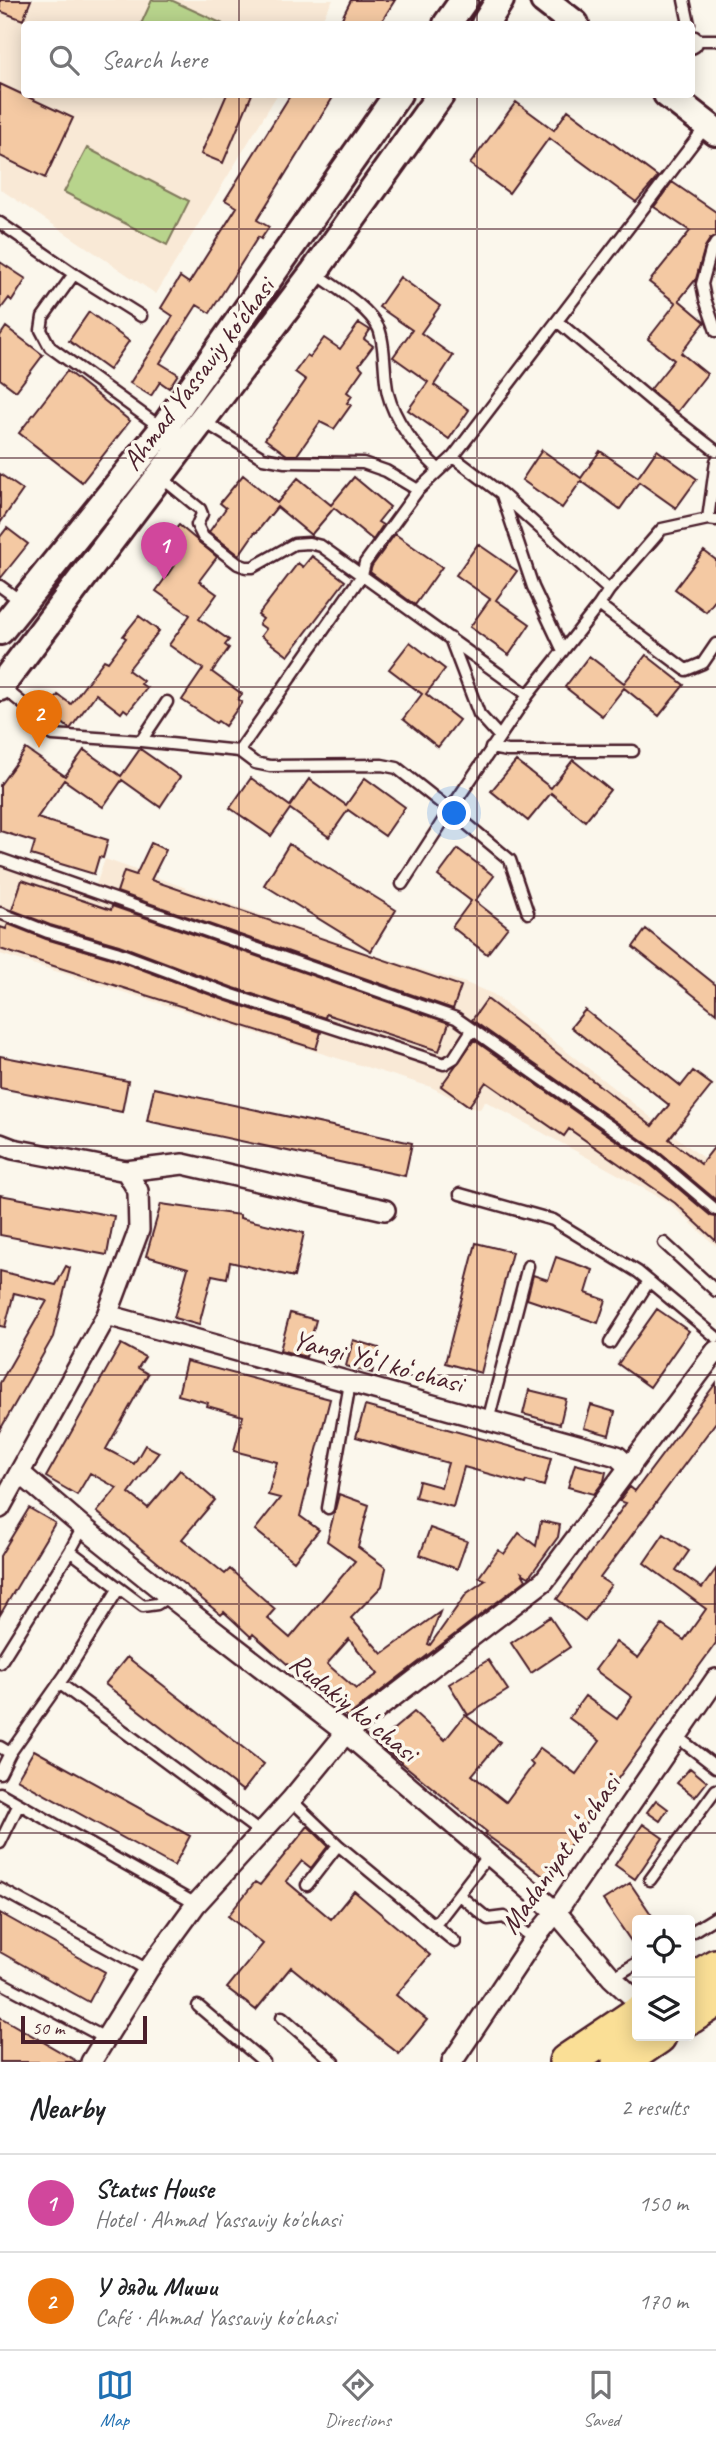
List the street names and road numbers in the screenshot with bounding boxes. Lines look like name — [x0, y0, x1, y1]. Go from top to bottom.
street label: Ahmad Yassaviy ko'chasi — [114, 268, 284, 477]
street label: Yangi Yoʻl koʻchasi — [289, 1321, 471, 1402]
street label: Rudakiy koʻchasi — [283, 1645, 428, 1772]
street label: Madaniyat koʻchasi — [492, 1765, 630, 1940]

